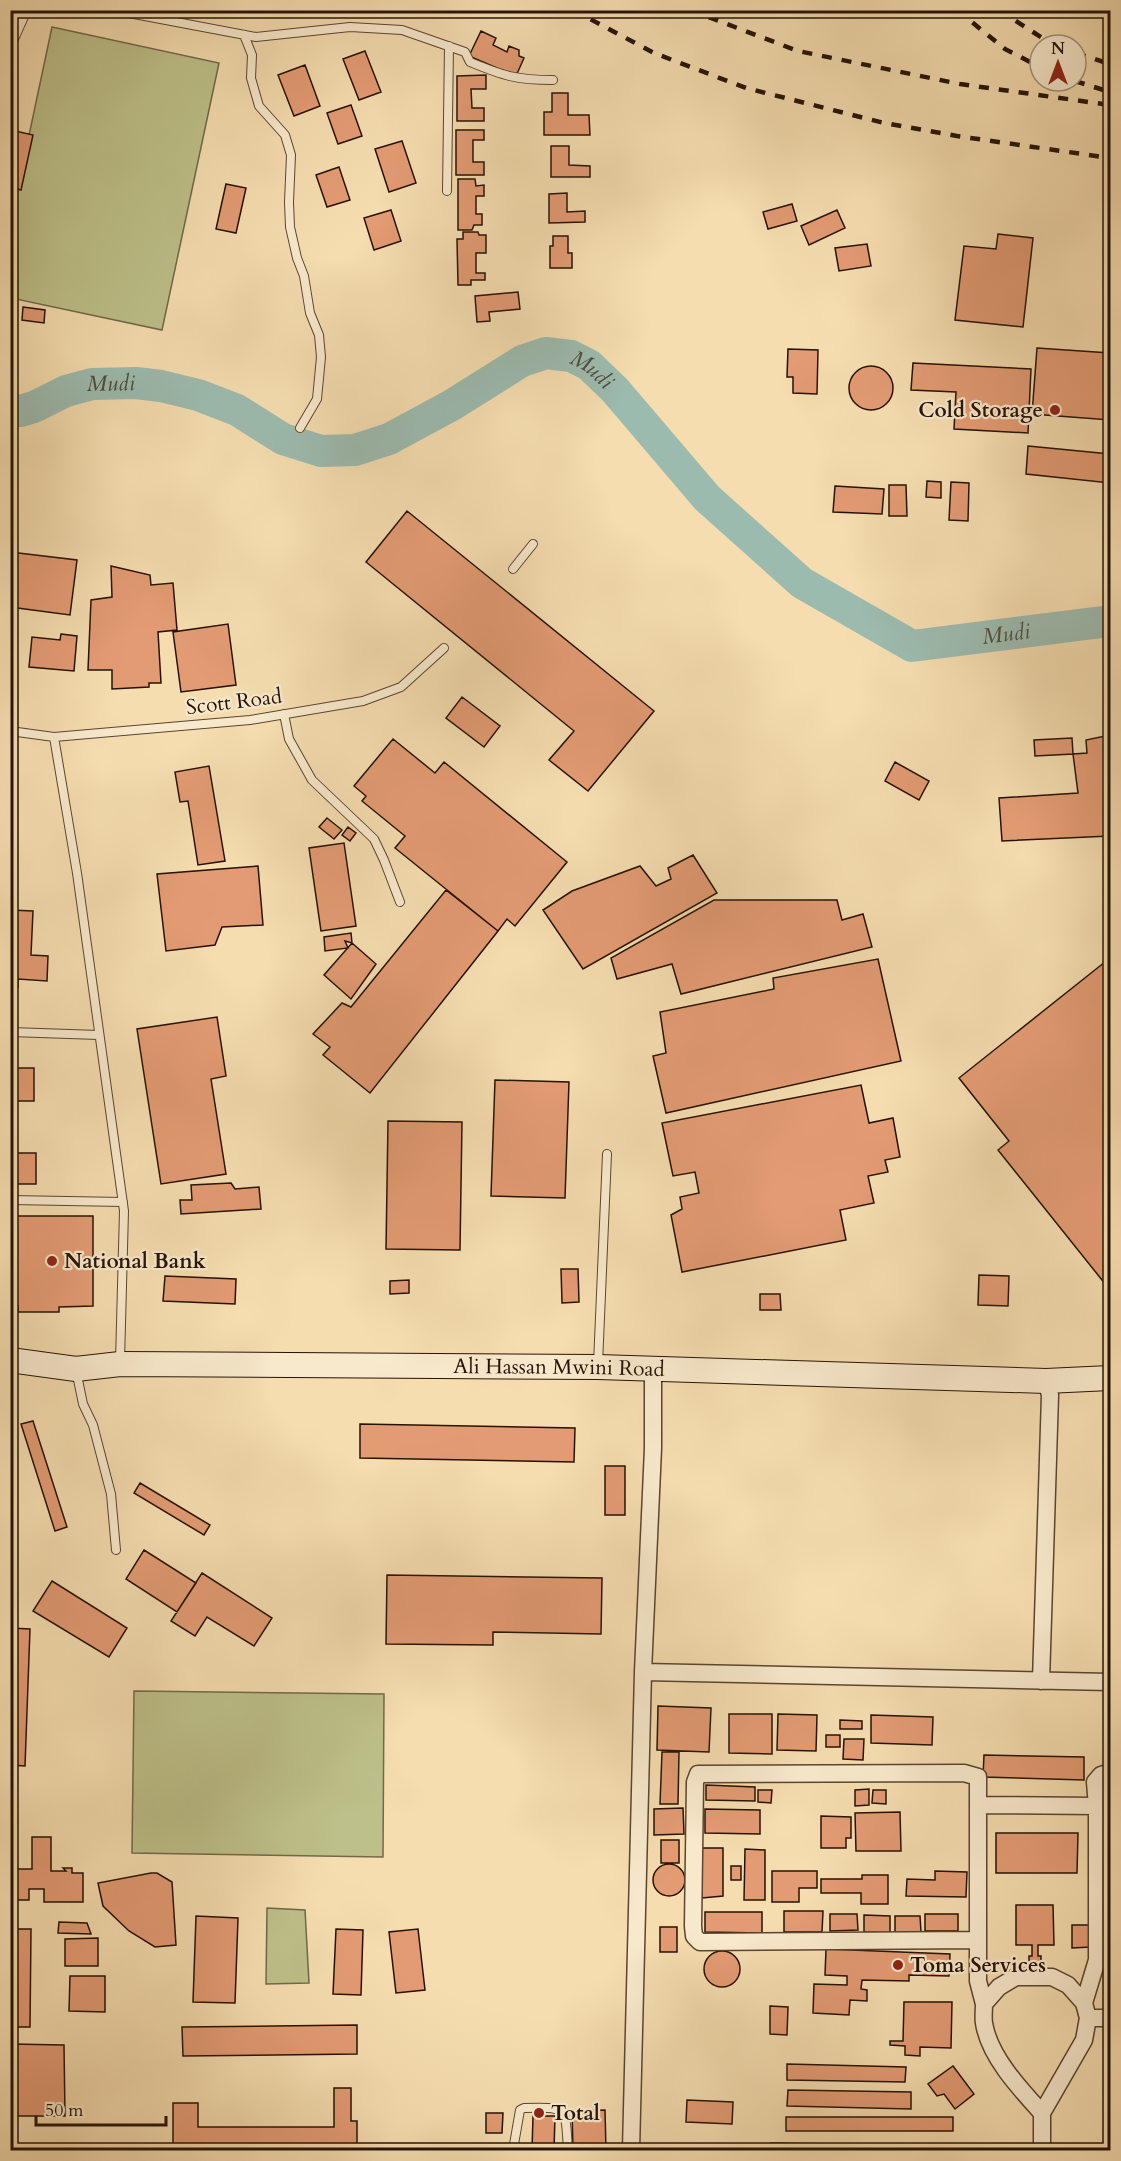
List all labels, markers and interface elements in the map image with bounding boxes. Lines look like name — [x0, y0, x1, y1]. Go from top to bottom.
north arrow — [1028, 33, 1088, 93]
text: N — [1051, 38, 1065, 60]
water label: Mudi — [565, 343, 621, 397]
water label: Mudi — [86, 368, 136, 399]
place label: Cold Storage — [918, 396, 1043, 425]
marker: Cold Storage — [1048, 403, 1062, 417]
water label: Mudi — [980, 616, 1033, 652]
street label: Scott Road — [184, 682, 284, 722]
place label: National Bank — [64, 1247, 206, 1276]
marker: National Bank — [45, 1254, 59, 1268]
street label: Ali Hassan Mwini Road — [453, 1352, 665, 1384]
place label: Toma Services — [910, 1951, 1046, 1980]
marker: Toma Services — [891, 1958, 905, 1972]
scale bar — [36, 2089, 166, 2127]
text: 50 m — [45, 2098, 84, 2123]
place label: Total — [551, 2099, 600, 2128]
marker: Total — [532, 2106, 546, 2120]

